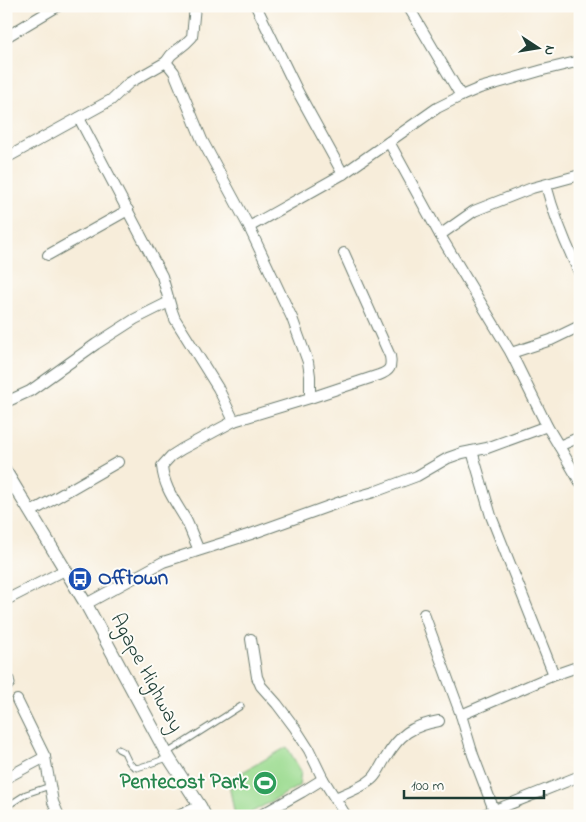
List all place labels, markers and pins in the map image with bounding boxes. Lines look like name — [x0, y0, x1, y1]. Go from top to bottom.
place label: Offtown — [98, 564, 168, 594]
bus stop icon: Offtown — [67, 566, 93, 592]
place label: Pentecost Park — [120, 768, 249, 798]
sports icon: Pentecost Park — [252, 770, 278, 796]

